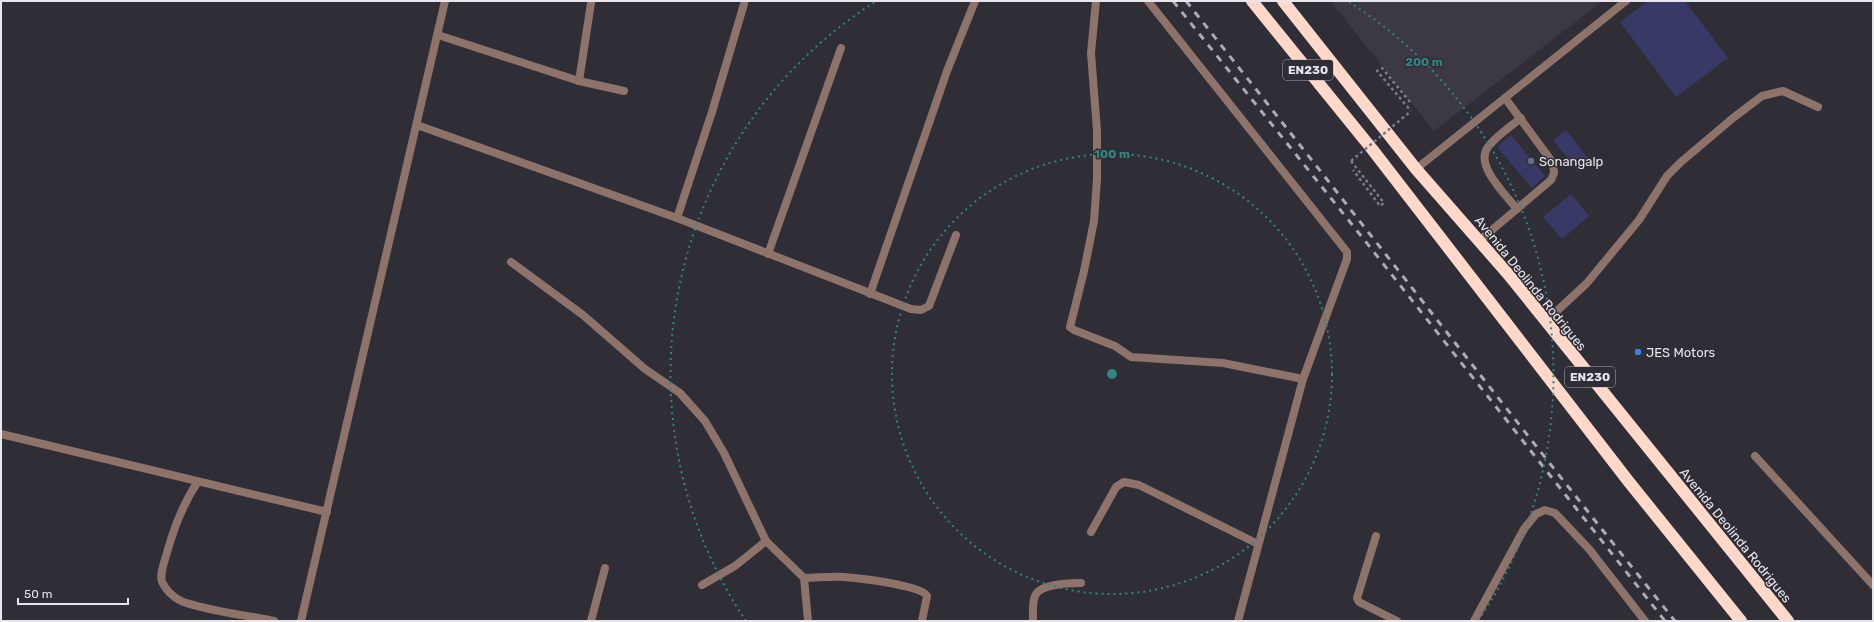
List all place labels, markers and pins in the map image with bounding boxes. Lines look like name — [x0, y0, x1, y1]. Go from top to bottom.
place label: Sonangalp — [1539, 154, 1604, 170]
marker: Sonangalp — [1526, 156, 1536, 166]
place label: JES Motors — [1646, 345, 1716, 360]
marker: JES Motors — [1633, 347, 1643, 357]
centre of rings — [1105, 367, 1119, 381]

